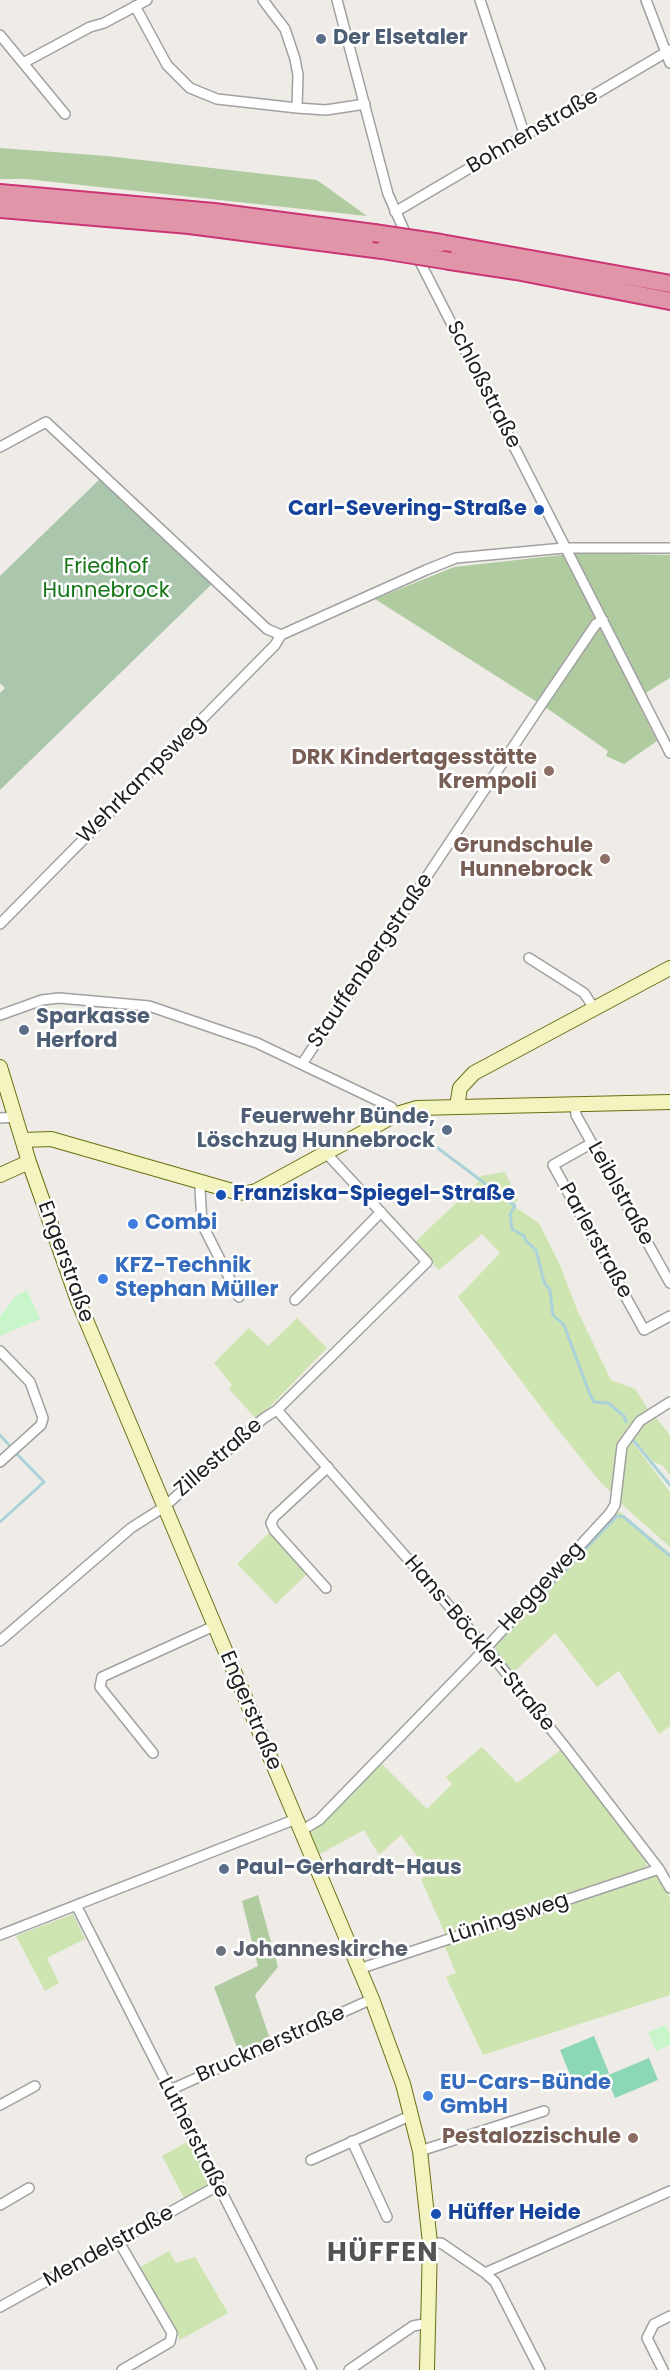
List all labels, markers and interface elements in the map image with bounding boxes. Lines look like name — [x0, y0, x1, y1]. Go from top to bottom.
place label: Der Elsetaler — [333, 26, 468, 52]
marker: Der Elsetaler — [314, 32, 328, 46]
street label: Bohnenstraße — [463, 84, 603, 180]
street label: Schloßstraße — [440, 317, 526, 453]
place label: Carl-Severing-Straße — [288, 497, 527, 523]
marker: Carl-Severing-Straße — [532, 503, 546, 517]
park label: Friedhof Hunnebrock — [43, 555, 169, 605]
street label: Wehrkampsweg — [73, 711, 211, 849]
place label: DRK Kindertagesstätte Krempoli — [292, 746, 537, 796]
marker: DRK Kindertagesstätte Krempoli — [542, 764, 556, 778]
place label: Grundschule Hunnebrock — [454, 834, 593, 884]
marker: Grundschule Hunnebrock — [598, 852, 612, 866]
street label: Stauffenbergstraße — [303, 869, 439, 1053]
place label: Sparkasse Herford — [36, 1005, 150, 1055]
marker: Sparkasse Herford — [17, 1023, 31, 1037]
place label: Feuerwehr Bünde, Löschzug Hunnebrock — [197, 1105, 435, 1155]
marker: Feuerwehr Bünde, Löschzug Hunnebrock — [440, 1123, 454, 1137]
street label: Leiblstraße — [581, 1138, 659, 1250]
street label: Parlerstraße — [553, 1179, 637, 1303]
place label: Franziska-Spiegel-Straße — [233, 1182, 515, 1208]
marker: Franziska-Spiegel-Straße — [214, 1188, 228, 1202]
street label: Engerstraße — [31, 1198, 99, 1326]
place label: Combi — [145, 1211, 217, 1237]
marker: Combi — [126, 1217, 140, 1231]
place label: KFZ-Technik Stephan Müller — [115, 1254, 278, 1304]
marker: KFZ-Technik Stephan Müller — [96, 1272, 110, 1286]
street label: Zillestraße — [170, 1413, 268, 1503]
street label: Heggeweg — [494, 1537, 590, 1637]
street label: Hans-Böckler-Straße — [398, 1551, 560, 1737]
street label: Engerstraße — [214, 1648, 286, 1774]
place label: Paul-Gerhardt-Haus — [236, 1856, 462, 1882]
marker: Paul-Gerhardt-Haus — [217, 1862, 231, 1876]
street label: Lüningsweg — [446, 1888, 572, 1950]
place label: Johanneskirche — [233, 1938, 408, 1964]
marker: Johanneskirche — [214, 1944, 228, 1958]
street label: Brucknerstraße — [193, 2001, 349, 2089]
place label: EU-Cars-Bünde GmbH — [440, 2071, 611, 2121]
street label: Lutherstraße — [152, 2073, 234, 2203]
marker: EU-Cars-Bünde GmbH — [421, 2089, 435, 2103]
place label: Pestalozzischule — [442, 2125, 621, 2151]
marker: Pestalozzischule — [626, 2131, 640, 2145]
street label: Mendelstraße — [40, 2201, 178, 2293]
place label: Hüffer Heide — [448, 2201, 581, 2227]
marker: Hüffer Heide — [429, 2207, 443, 2221]
district label: HÜFFEN — [327, 2238, 439, 2270]

